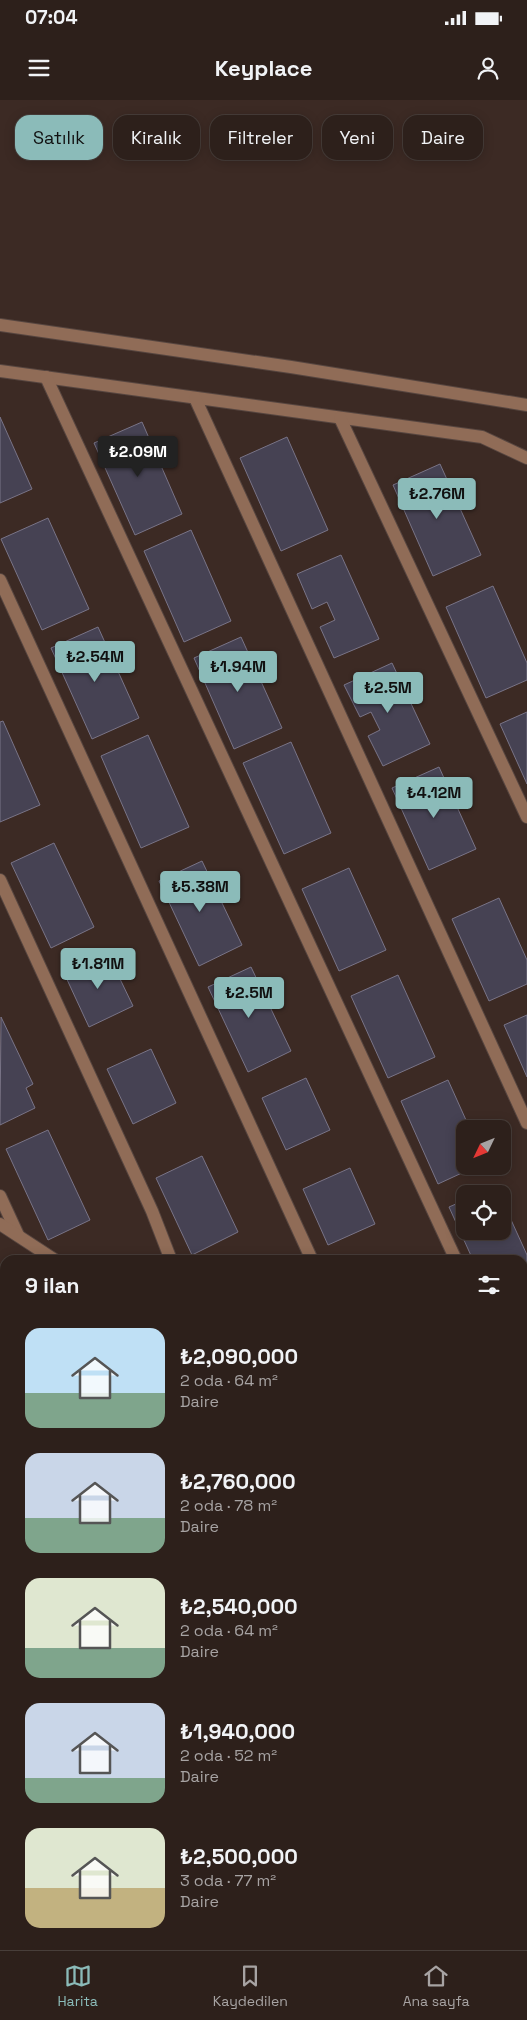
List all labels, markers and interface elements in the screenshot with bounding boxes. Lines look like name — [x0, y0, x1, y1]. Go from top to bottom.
text: 07:04 — [25, 5, 78, 30]
icon: menu — [25, 54, 53, 82]
text: Keyplace — [215, 54, 312, 82]
icon: person — [474, 54, 502, 82]
chip: Satılık — [15, 115, 103, 160]
chip: Kiralık — [113, 115, 200, 160]
chip: Filtreler — [210, 115, 312, 160]
chip: Yeni — [322, 115, 393, 160]
chip: Daire — [403, 115, 483, 160]
pin: ₺2.09M — [97, 436, 179, 478]
text: ₺2.09M — [109, 441, 167, 462]
pin: ₺2.76M — [396, 478, 478, 520]
text: ₺2.76M — [409, 483, 465, 504]
pin: ₺2.54M — [54, 640, 136, 683]
text: ₺2.54M — [66, 646, 124, 667]
pin: ₺1.94M — [197, 650, 279, 693]
text: ₺1.94M — [210, 656, 266, 677]
pin: ₺2.5M — [353, 672, 423, 714]
text: ₺2.5M — [364, 677, 412, 698]
pin: ₺4.12M — [393, 776, 475, 819]
text: ₺4.12M — [407, 782, 461, 803]
pin: ₺5.38M — [159, 870, 241, 913]
text: ₺5.38M — [171, 876, 229, 897]
pin: ₺1.81M — [57, 948, 139, 990]
text: ₺1.81M — [72, 953, 124, 974]
pin: ₺2.5M — [214, 976, 284, 1019]
text: ₺2.5M — [225, 982, 273, 1003]
north arrow — [456, 1120, 511, 1175]
map controls — [456, 1120, 511, 1240]
button: locate — [456, 1185, 511, 1240]
icon: filters — [475, 1271, 503, 1299]
text: 9 ilan — [25, 1272, 80, 1299]
text: ₺2,090,000 — [180, 1343, 298, 1370]
icon: home — [65, 1348, 125, 1408]
text: 2 oda · 64 m² — [180, 1370, 278, 1391]
text: Daire — [180, 1391, 219, 1412]
text: ₺2,760,000 — [180, 1468, 296, 1495]
icon: home — [65, 1473, 125, 1533]
text: 2 oda · 78 m² — [180, 1495, 277, 1516]
text: Daire — [180, 1516, 219, 1537]
text: ₺2,540,000 — [180, 1593, 298, 1620]
icon: home — [65, 1598, 125, 1658]
text: 2 oda · 64 m² — [180, 1620, 278, 1641]
text: Daire — [180, 1641, 219, 1662]
text: ₺1,940,000 — [180, 1718, 295, 1745]
icon: home — [65, 1723, 125, 1783]
text: 2 oda · 52 m² — [180, 1745, 277, 1766]
text: Daire — [180, 1766, 219, 1787]
text: ₺2,500,000 — [180, 1843, 298, 1870]
icon: home — [65, 1848, 125, 1908]
text: 3 oda · 77 m² — [180, 1870, 276, 1891]
text: Daire — [180, 1891, 219, 1912]
tab: Harita — [57, 1962, 98, 2010]
tab: Kaydedilen — [213, 1962, 288, 2010]
tab: Ana sayfa — [403, 1962, 470, 2010]

